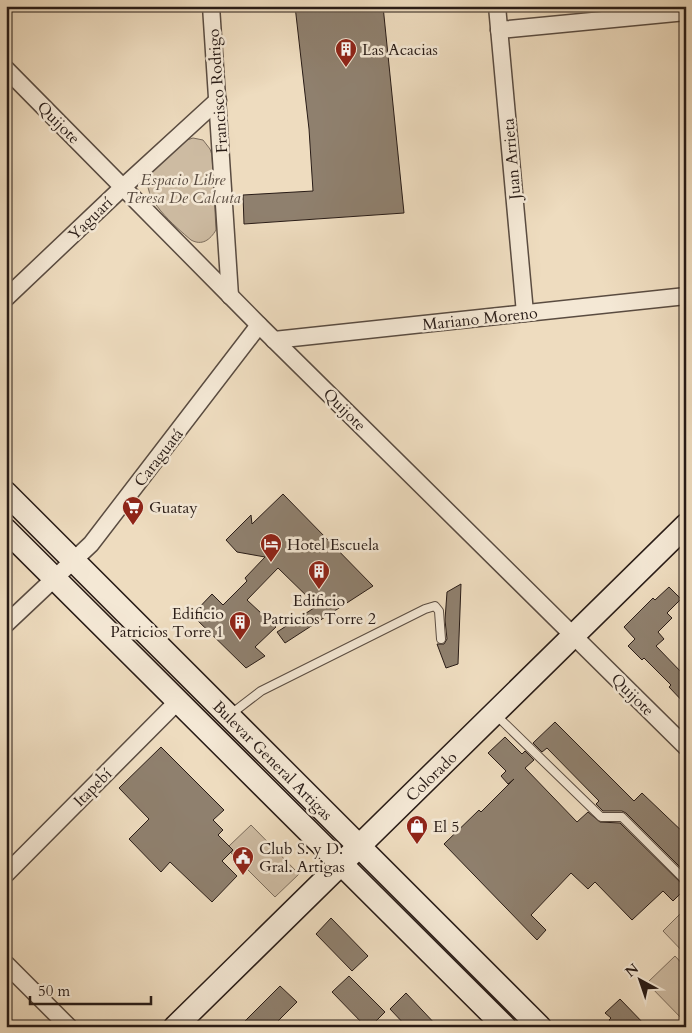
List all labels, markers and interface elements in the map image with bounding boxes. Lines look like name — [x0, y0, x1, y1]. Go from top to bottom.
street label: Francisco Rodrigo — [203, 28, 233, 154]
building icon: Las Acacias — [334, 37, 358, 68]
place label: Las Acacias — [362, 39, 438, 61]
street label: Quijote — [32, 96, 85, 149]
street label: Juan Arrieta — [497, 117, 527, 202]
park label: Espacio Libre Teresa De Calcuta — [125, 169, 241, 209]
street label: Yaguarí — [64, 192, 118, 245]
street label: Mariano Moreno — [421, 302, 539, 336]
street label: Quijote — [318, 383, 371, 436]
street label: Caraguatá — [129, 424, 189, 491]
supermarket icon: Guatay — [121, 495, 145, 526]
place label: Guatay — [149, 497, 198, 519]
hotel icon: Hotel Escuela — [259, 532, 283, 563]
place label: Hotel Escuela — [287, 534, 379, 556]
building icon: Edificio Patricios Torre 2 — [307, 559, 331, 590]
place label: Edificio Patricios Torre 2 — [262, 590, 376, 630]
place label: Edificio Patricios Torre 1 — [110, 603, 224, 643]
building icon: Edificio Patricios Torre 1 — [228, 610, 252, 641]
street label: Quijote — [606, 668, 659, 721]
street label: Bulevar General Artigas — [207, 696, 337, 826]
street label: Colorado — [401, 747, 462, 807]
street label: Itapebí — [69, 763, 117, 812]
shop icon: El 5 — [405, 814, 429, 845]
place label: El 5 — [433, 816, 459, 838]
place label: Club S. y D. Gral. Artigas — [259, 838, 345, 878]
public building icon: Club S. y D. Gral. Artigas — [231, 845, 255, 876]
north arrow — [614, 956, 664, 1006]
text: N — [621, 959, 643, 982]
scale bar — [30, 973, 151, 1005]
text: 50 m — [38, 981, 70, 1001]

